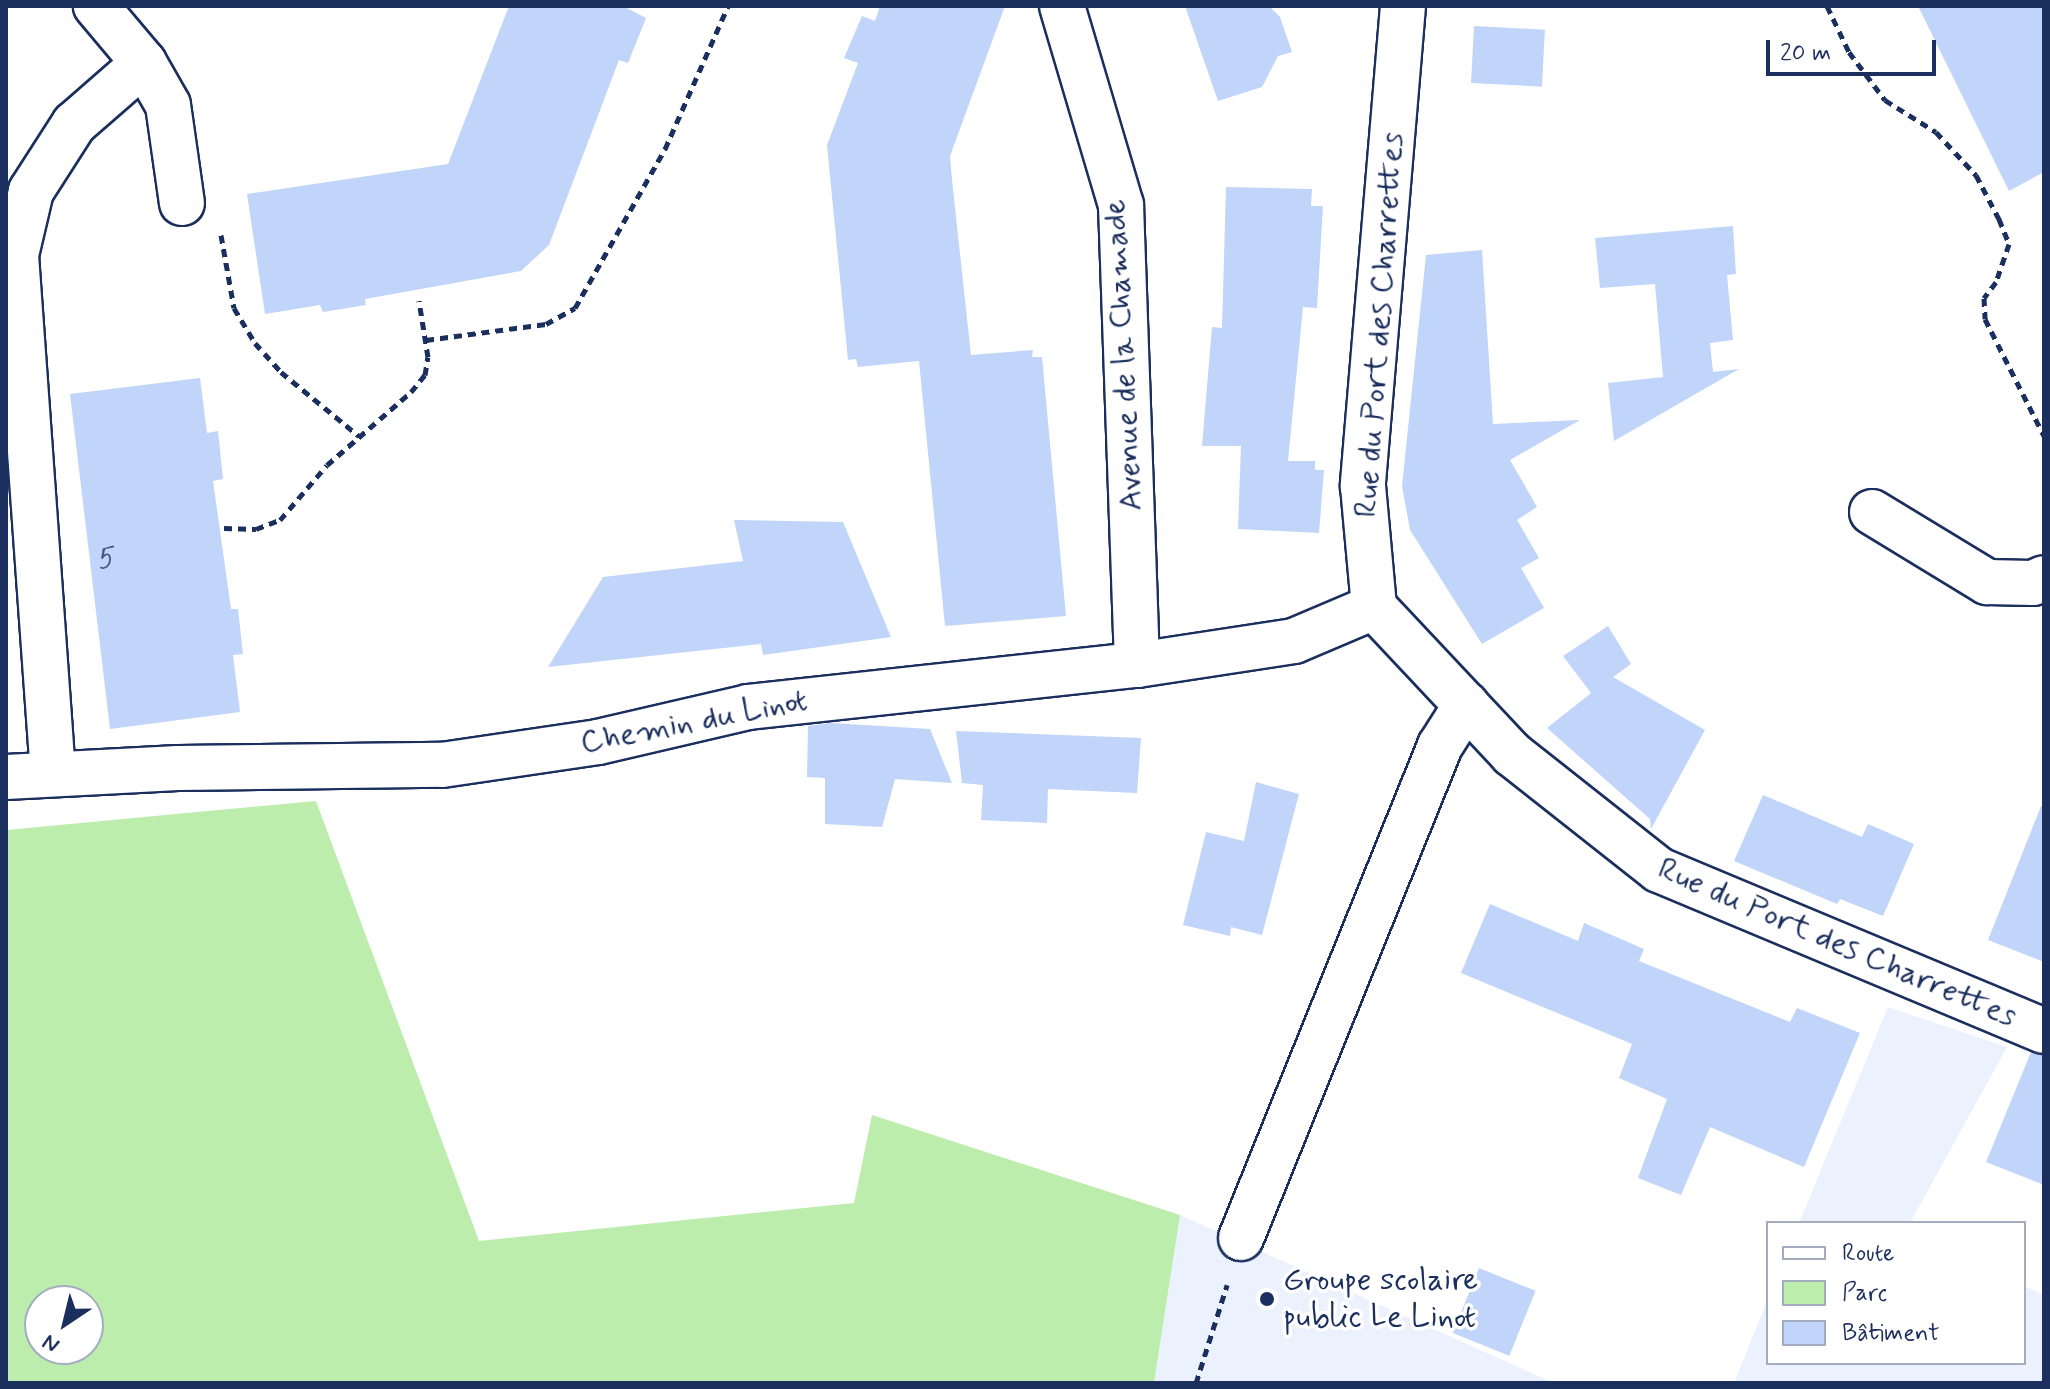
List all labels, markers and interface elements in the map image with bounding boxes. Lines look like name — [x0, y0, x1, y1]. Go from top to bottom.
scale bar — [1770, 24, 1940, 74]
text: 20 m — [1780, 38, 1831, 69]
street label: Rue du Port des Charrettes — [1348, 137, 1412, 513]
street label: Avenue de la Chamade — [1097, 196, 1151, 514]
house number: 5 — [99, 543, 115, 577]
street label: Chemin du Linot — [578, 681, 810, 763]
street label: Rue du Port des Charrettes — [1657, 852, 2017, 1034]
legend — [1766, 1221, 2026, 1365]
text: Route — [1842, 1238, 1894, 1269]
place label: Groupe scolaire public Le Linot — [1283, 1262, 1484, 1337]
text: Parc — [1842, 1278, 1887, 1309]
north arrow — [24, 1285, 104, 1365]
marker: Groupe scolaire public Le Linot — [1258, 1290, 1276, 1308]
text: Bâtiment — [1842, 1318, 1940, 1349]
text: N — [37, 1327, 65, 1359]

